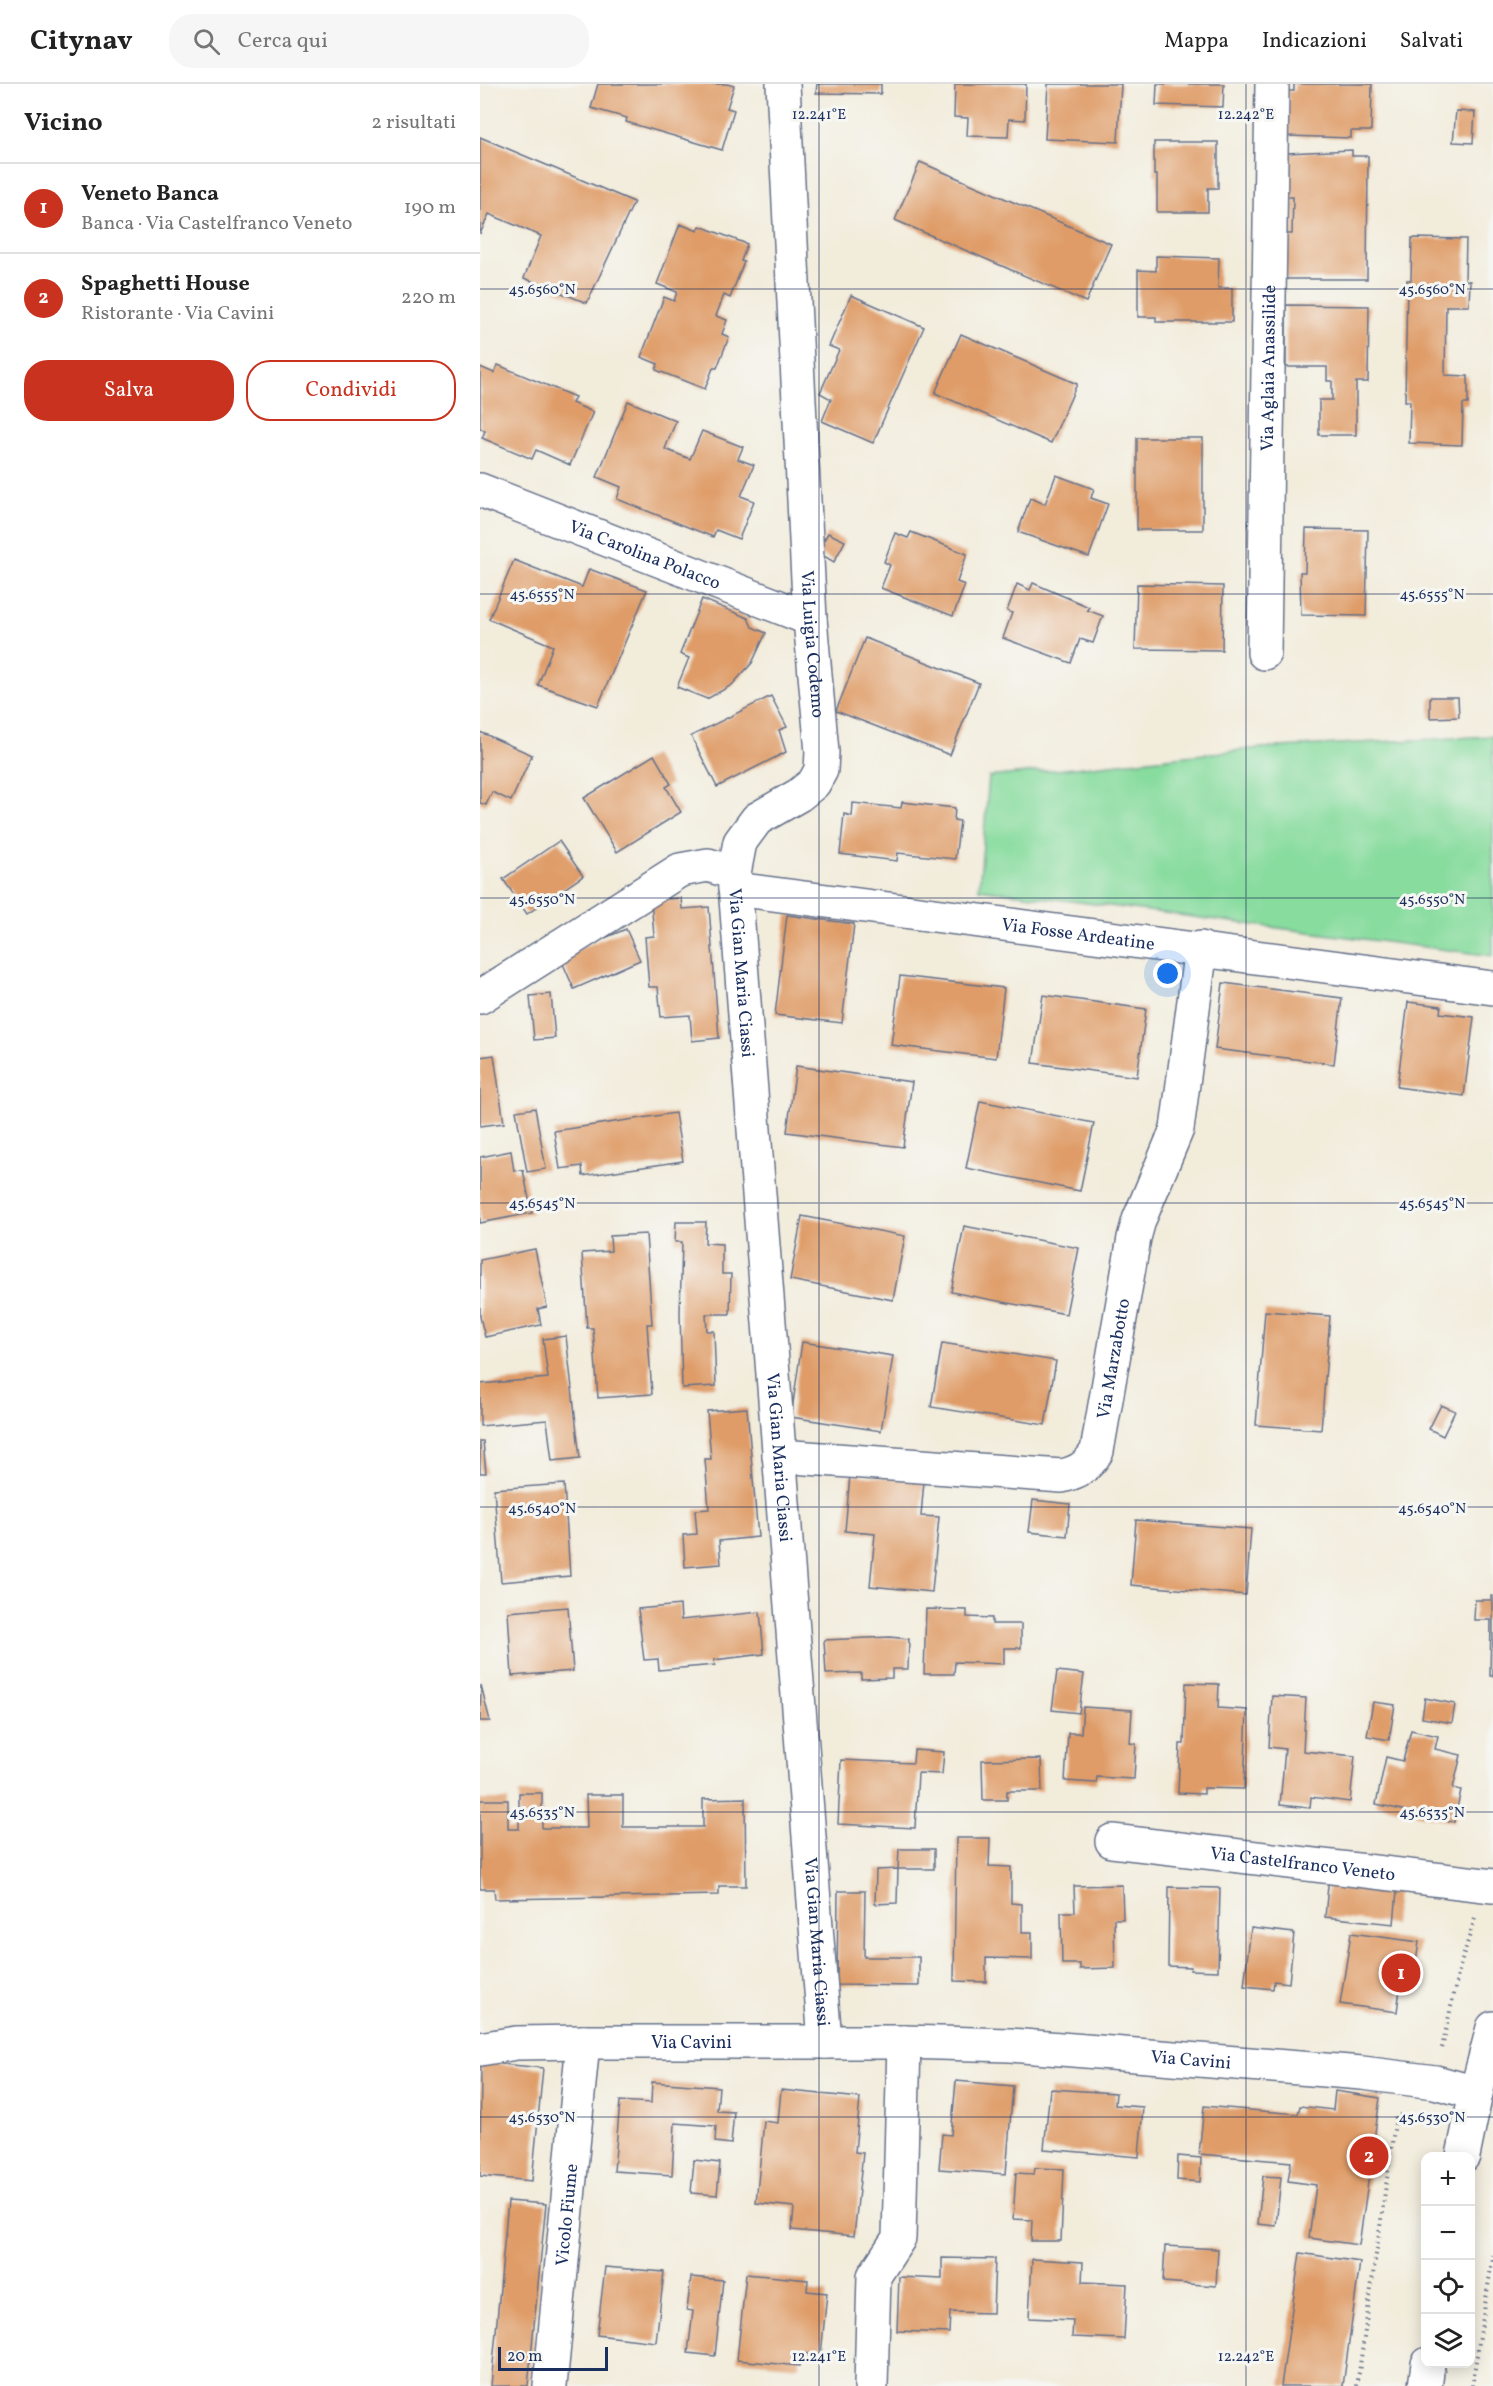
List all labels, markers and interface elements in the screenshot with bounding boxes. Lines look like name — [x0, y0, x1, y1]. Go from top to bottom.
search box — [169, 14, 589, 68]
text: Citynav — [30, 22, 133, 61]
icon: search — [190, 25, 223, 58]
text: Cerca qui — [238, 26, 328, 57]
text: Mappa — [1164, 27, 1229, 56]
text: Indicazioni — [1262, 27, 1367, 56]
text: Salvati — [1400, 27, 1463, 56]
text: Vicino — [24, 105, 103, 141]
text: 12.241°E — [792, 105, 846, 126]
text: 12.242°E — [1218, 105, 1274, 126]
text: 2 risultati — [371, 109, 456, 137]
text: Veneto Banca — [81, 179, 219, 210]
text: 1 — [39, 194, 48, 222]
text: 190 m — [404, 194, 456, 222]
text: Banca · Via Castelfranco Veneto — [81, 210, 352, 238]
text: Spaghetti House — [81, 269, 250, 300]
text: 45.6560°N — [508, 280, 576, 301]
text: 45.6560°N — [1398, 280, 1466, 301]
text: 2 — [38, 284, 49, 312]
text: 220 m — [401, 284, 456, 312]
street label: Via Aglaia Anassilide — [1256, 285, 1283, 451]
text: Ristorante · Via Cavini — [81, 300, 274, 328]
button: Salva — [24, 360, 234, 421]
button: Condividi — [246, 360, 456, 421]
street label: Via Carolina Polacco — [565, 515, 724, 597]
street label: Via Luigia Codemo — [794, 570, 830, 719]
text: 45.6555°N — [509, 585, 575, 606]
text: 45.6555°N — [1399, 585, 1465, 606]
street label: Via Gian Maria Ciassi — [721, 887, 759, 1059]
text: 45.6550°N — [509, 890, 575, 911]
text: 45.6550°N — [1399, 890, 1465, 911]
street label: Via Fosse Ardeatine — [1000, 913, 1156, 958]
your location — [1153, 959, 1182, 988]
text: 45.6545°N — [509, 1194, 575, 1215]
text: 45.6545°N — [1399, 1194, 1465, 1215]
street label: Via Marzabotto — [1092, 1297, 1137, 1421]
street label: Via Gian Maria Ciassi — [759, 1372, 797, 1543]
text: 45.6540°N — [508, 1499, 576, 1520]
text: 45.6540°N — [1398, 1499, 1466, 1520]
text: 45.6535°N — [509, 1803, 575, 1824]
text: 45.6535°N — [1399, 1803, 1465, 1824]
street label: Via Castelfranco Veneto — [1209, 1842, 1396, 1888]
street label: Via Gian Maria Ciassi — [797, 1857, 835, 2028]
pin: 1 — [1382, 1950, 1420, 1996]
street label: Via Cavini — [651, 2031, 732, 2056]
street label: Via Cavini — [1150, 2045, 1232, 2077]
text: 45.6530°N — [509, 2108, 575, 2129]
text: 45.6530°N — [1399, 2108, 1465, 2129]
pin: 2 — [1350, 2134, 1388, 2178]
map controls — [1421, 2152, 1475, 2368]
button: + — [1421, 2152, 1475, 2206]
street label: Vicolo Fiume — [551, 2163, 585, 2267]
button: − — [1421, 2206, 1475, 2260]
button: locate — [1421, 2260, 1475, 2314]
button: layers — [1421, 2314, 1475, 2368]
scale bar — [498, 2344, 608, 2372]
text: 20 m — [507, 2346, 542, 2368]
text: 12.241°E — [792, 2347, 846, 2368]
text: 12.242°E — [1218, 2347, 1274, 2368]

